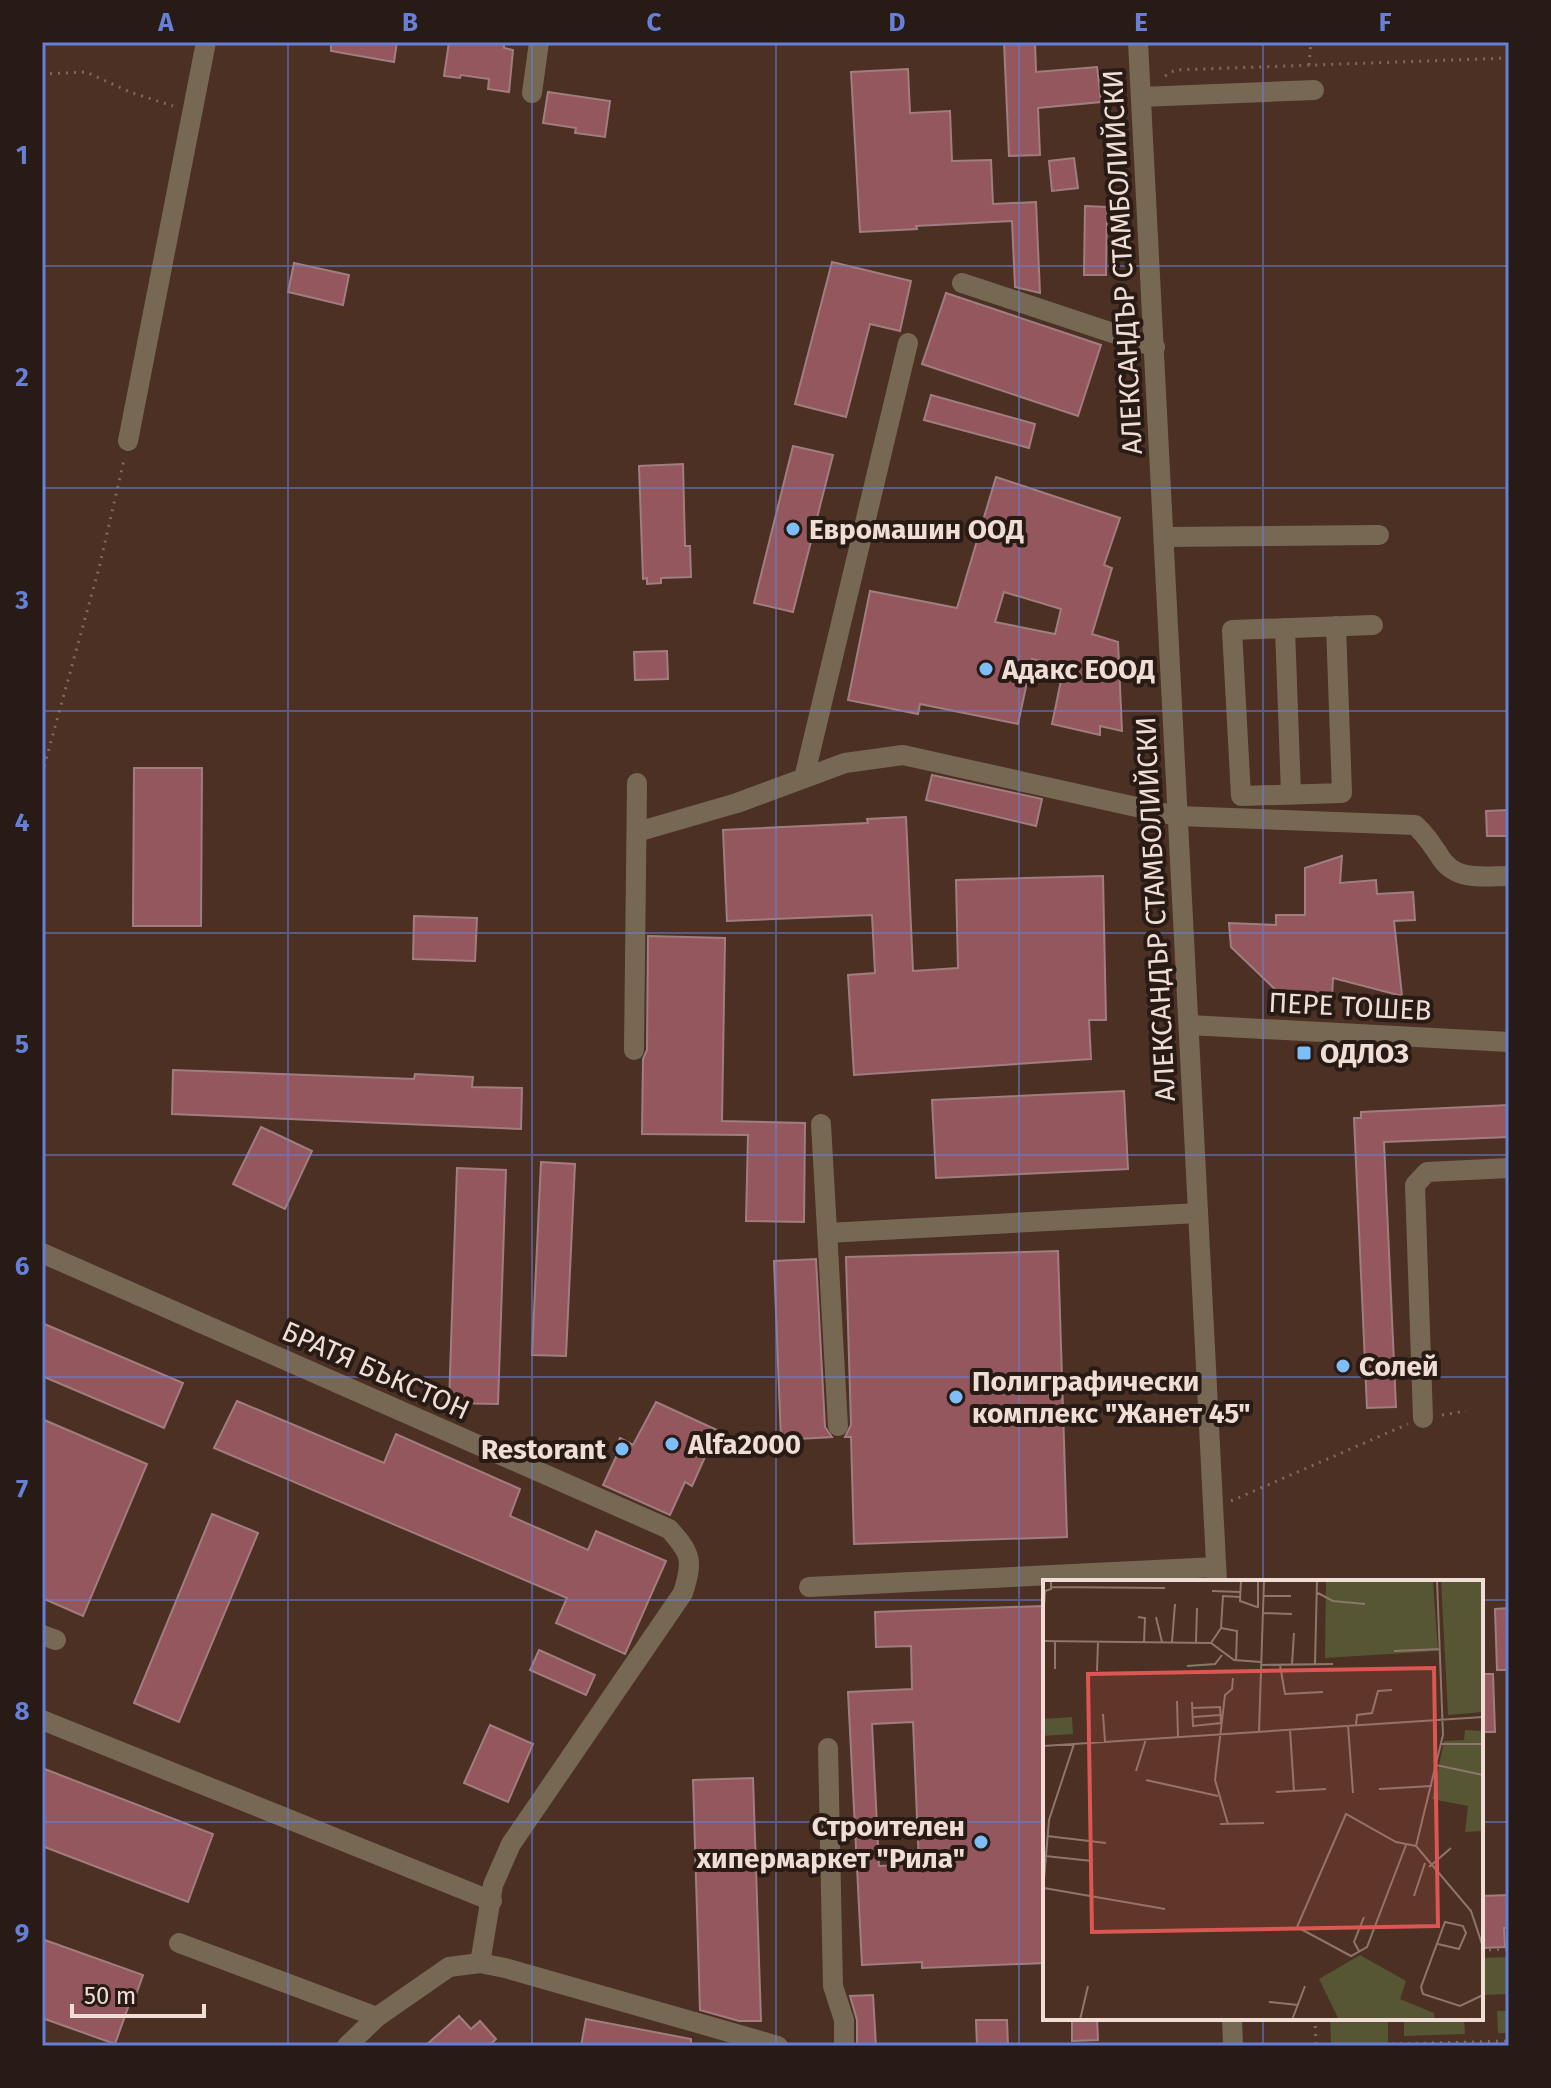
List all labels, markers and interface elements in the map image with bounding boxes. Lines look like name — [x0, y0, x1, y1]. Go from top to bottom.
text: A — [157, 7, 174, 38]
text: B — [402, 7, 418, 38]
text: C — [647, 7, 662, 38]
text: D — [889, 7, 906, 38]
text: E — [1134, 7, 1148, 38]
text: F — [1379, 7, 1392, 38]
street label: АЛЕКСАНДЪР СТАМБОЛИЙСКИ — [1096, 69, 1149, 455]
text: 1 — [16, 140, 28, 171]
text: 2 — [15, 362, 29, 393]
place label: Евромашин ООД — [809, 513, 1024, 546]
marker: Евромашин ООД — [784, 520, 802, 538]
text: 3 — [14, 585, 29, 616]
place label: Адакс ЕООД — [1001, 653, 1155, 686]
marker: Адакс ЕООД — [977, 660, 995, 678]
street label: АЛЕКСАНДЪР СТАМБОЛИЙСКИ — [1129, 716, 1182, 1102]
text: 4 — [15, 807, 30, 838]
street label: ПЕРЕ ТОШЕВ — [1268, 986, 1432, 1027]
text: 5 — [15, 1029, 29, 1060]
place label: ОДЛОЗ — [1320, 1037, 1409, 1070]
marker: ОДЛОЗ — [1295, 1044, 1313, 1062]
text: 6 — [15, 1251, 30, 1282]
street label: БРАТЯ БЪКСТОН — [277, 1314, 475, 1427]
place label: Солей — [1359, 1350, 1439, 1383]
marker: Солей — [1334, 1357, 1352, 1375]
place label: Полиграфически комплекс "Жанет 45" — [972, 1365, 1251, 1430]
marker: Полиграфически комплекс "Жанет 45" — [947, 1388, 965, 1406]
place label: Alfa2000 — [687, 1428, 801, 1461]
place label: Restorant — [481, 1433, 607, 1466]
marker: Alfa2000 — [663, 1435, 681, 1453]
marker: Restorant — [613, 1440, 631, 1458]
text: 7 — [16, 1474, 28, 1505]
inset map — [1043, 1580, 1483, 2020]
text: 8 — [14, 1696, 30, 1727]
place label: Строителен хипермаркет "Рила" — [696, 1810, 965, 1875]
marker: Строителен хипермаркет "Рила" — [972, 1833, 990, 1851]
text: 9 — [15, 1918, 29, 1949]
scale bar — [72, 1968, 204, 2018]
text: 50 m — [84, 1982, 136, 2010]

